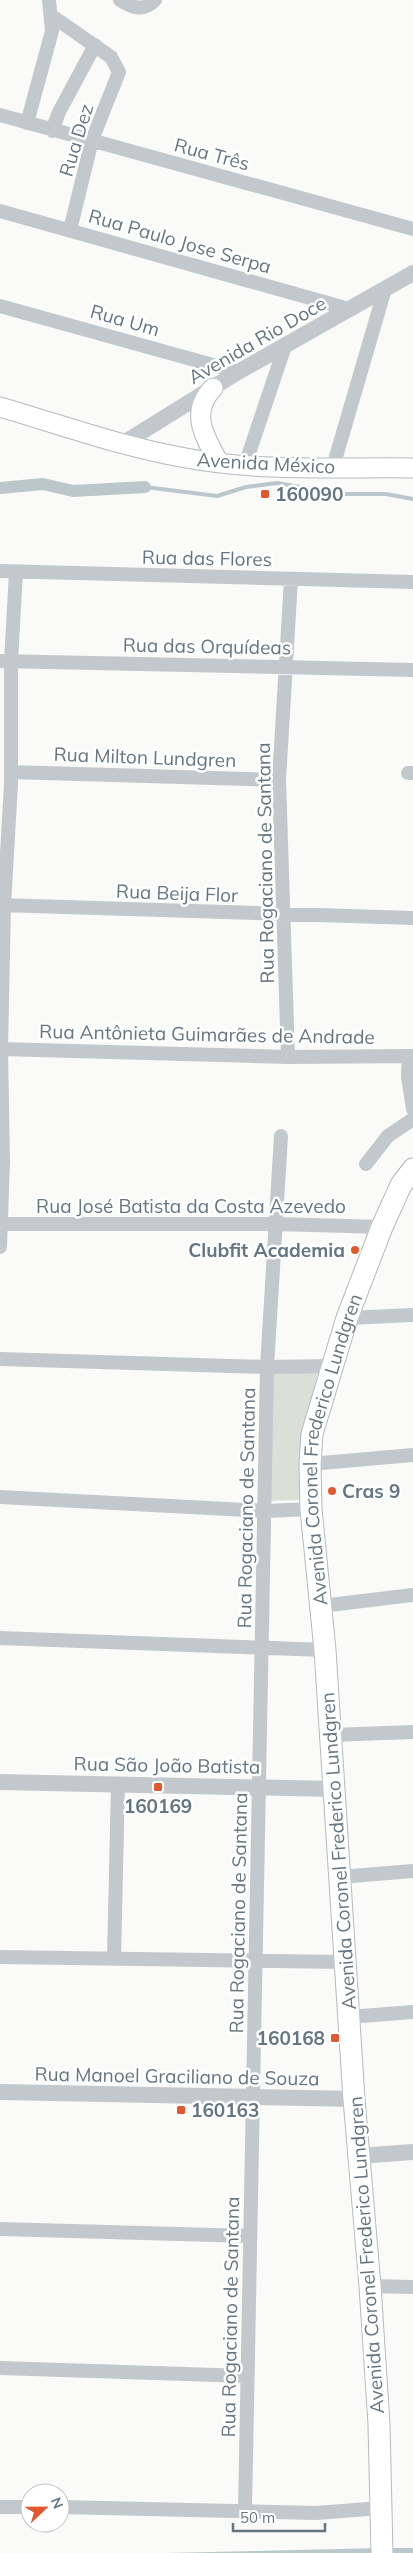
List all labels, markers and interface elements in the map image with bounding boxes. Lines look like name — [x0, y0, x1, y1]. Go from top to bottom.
street label: Rua Dez — [54, 101, 98, 179]
street label: Rua Três — [172, 132, 252, 176]
street label: Rua Paulo Jose Serpa — [86, 203, 274, 279]
street label: Avenida Rio Doce — [184, 291, 330, 389]
street label: Rua Um — [88, 299, 162, 341]
street label: Avenida México — [196, 447, 336, 479]
place label: 160090 — [275, 482, 343, 506]
marker: 160090 — [259, 488, 271, 500]
street label: Rua das Flores — [142, 545, 272, 571]
street label: Rua das Orquídeas — [123, 633, 291, 659]
street label: Rua Milton Lundgren — [53, 742, 237, 772]
street label: Rua Rogaciano de Santana — [251, 742, 279, 984]
street label: Rua Beija Flor — [116, 879, 239, 907]
street label: Rua Antônieta Guimarães de Andrade — [39, 1019, 375, 1049]
street label: Rua José Batista da Costa Azevedo — [36, 1194, 346, 1218]
place label: Clubfit Academia — [188, 1238, 345, 1262]
marker: Clubfit Academia — [349, 1244, 361, 1256]
street label: Avenida Coronel Frederico Lundgren — [298, 1290, 367, 1607]
street label: Rua Rogaciano de Santana — [232, 1387, 260, 1629]
place label: Cras 9 — [342, 1479, 400, 1503]
marker: Cras 9 — [326, 1485, 338, 1497]
street label: Avenida Coronel Frederico Lundgren — [315, 1692, 361, 2010]
street label: Rua São João Batista — [73, 1751, 261, 1779]
marker: 160169 — [152, 1781, 164, 1793]
street label: Rua Rogaciano de Santana — [224, 1792, 252, 2034]
place label: 160169 — [124, 1794, 192, 1818]
place label: 160168 — [257, 2026, 325, 2050]
marker: 160168 — [329, 2032, 341, 2044]
street label: Rua Manoel Graciliano de Souza — [34, 2062, 320, 2090]
street label: Avenida Coronel Frederico Lundgren — [343, 2096, 389, 2414]
place label: 160163 — [191, 2098, 259, 2122]
marker: 160163 — [175, 2104, 187, 2116]
street label: Rua Rogaciano de Santana — [216, 2196, 244, 2438]
north arrow — [20, 2483, 70, 2533]
text: N — [47, 2495, 67, 2511]
scale bar — [233, 2500, 326, 2532]
text: 50 m — [240, 2508, 275, 2527]

